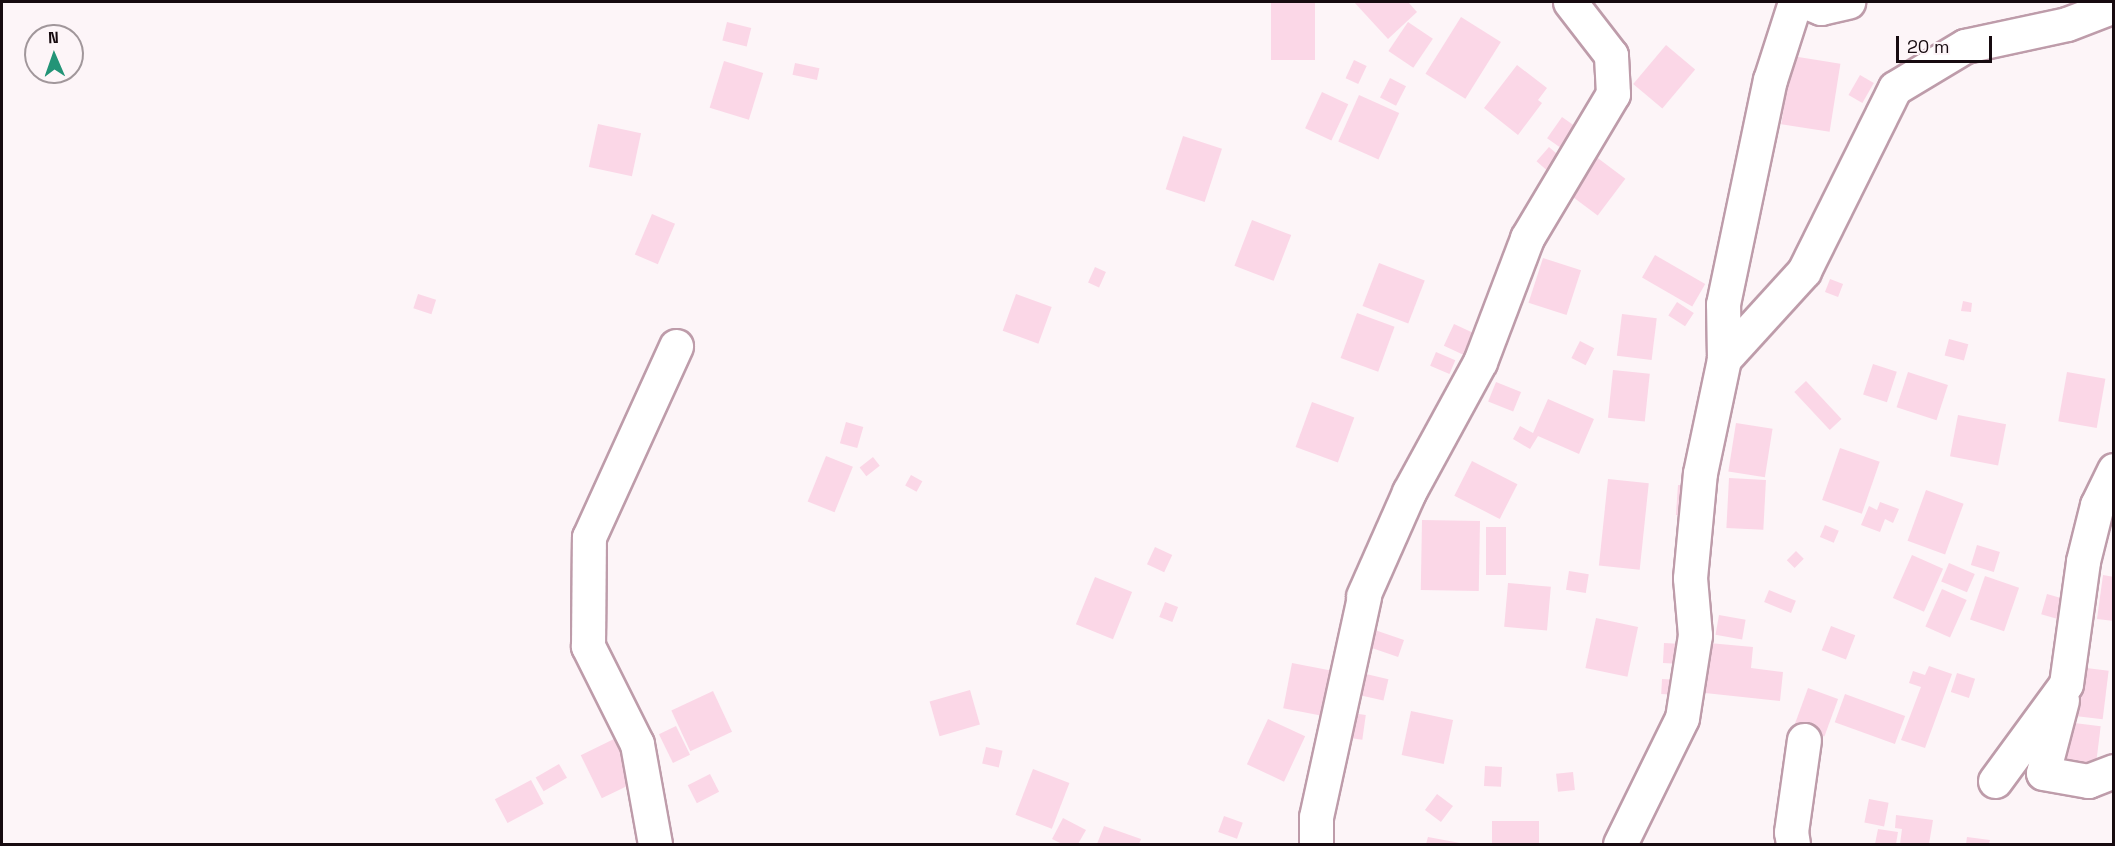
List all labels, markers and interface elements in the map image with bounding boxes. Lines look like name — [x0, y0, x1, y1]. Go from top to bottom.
north arrow — [24, 24, 84, 84]
scale bar — [1899, 24, 1995, 62]
text: N — [48, 27, 59, 48]
text: 20 m — [1907, 35, 1950, 58]

